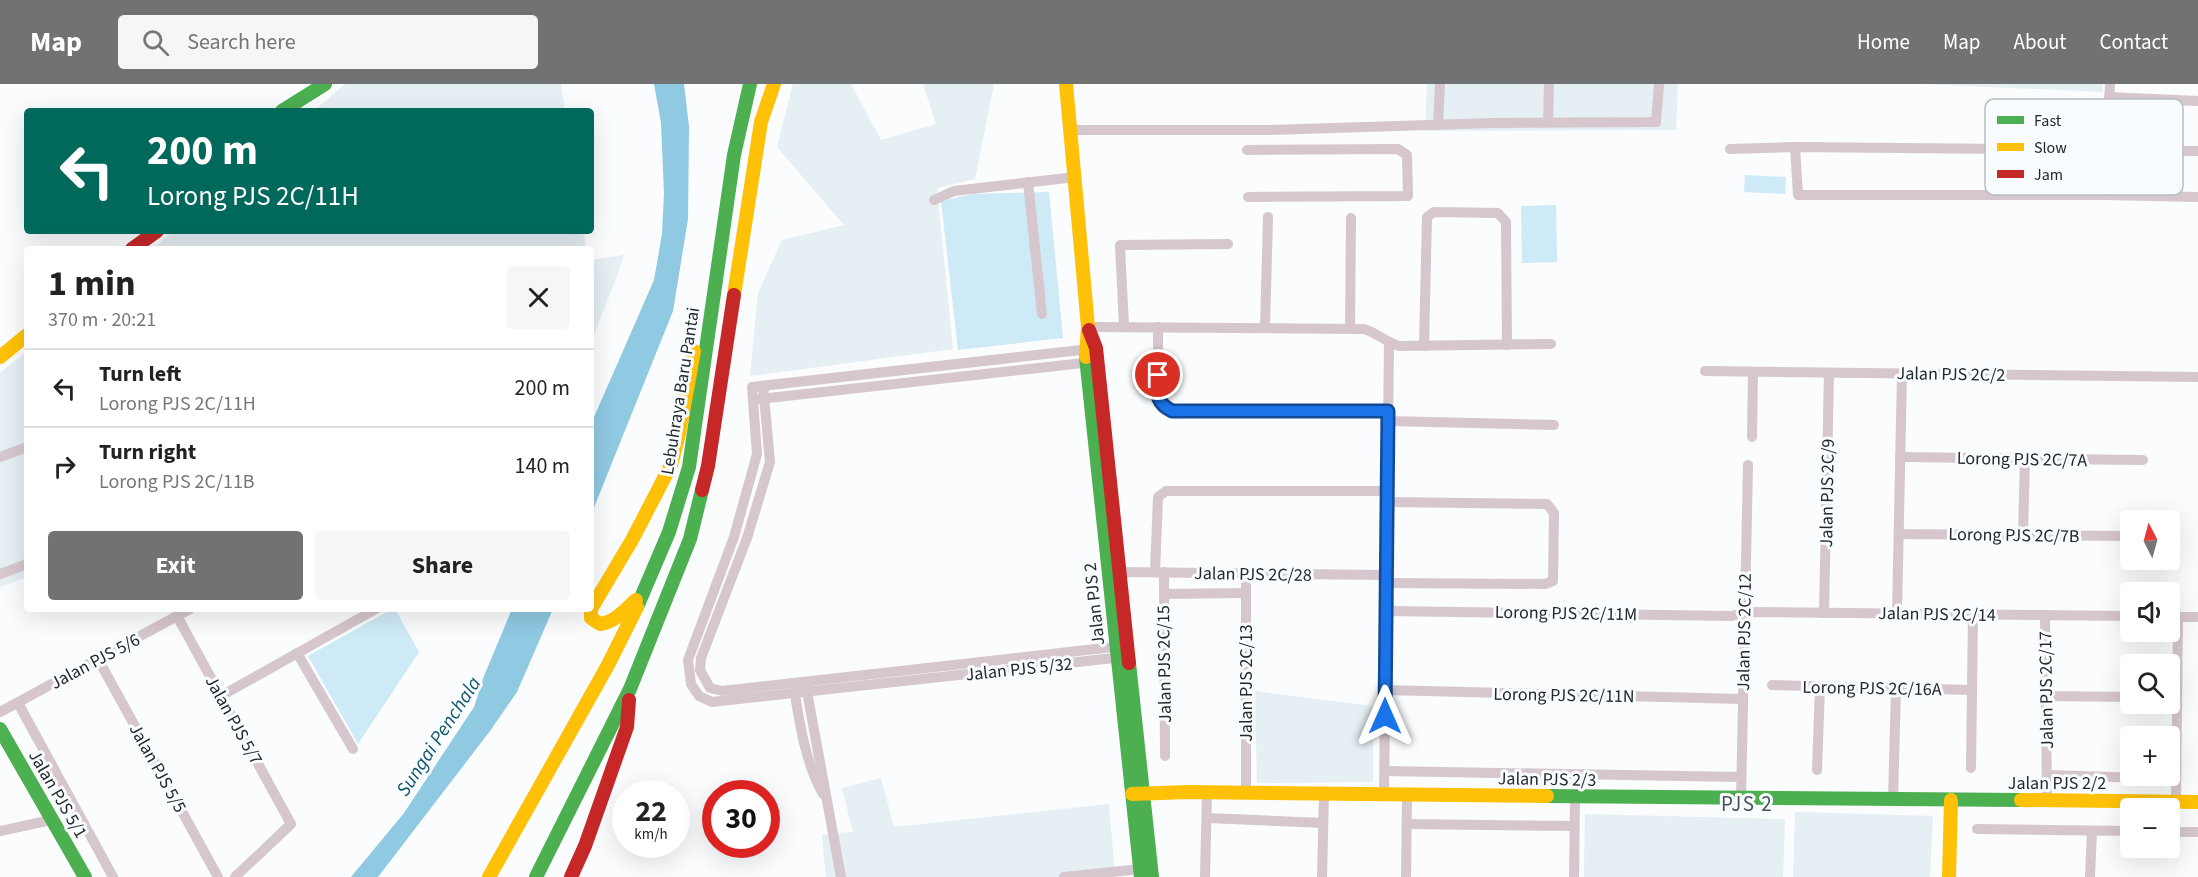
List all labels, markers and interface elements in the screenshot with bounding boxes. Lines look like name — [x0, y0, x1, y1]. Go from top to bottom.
search box — [118, 15, 538, 69]
text: Map — [30, 22, 82, 62]
icon: search — [139, 26, 172, 59]
text: Search here — [187, 26, 296, 58]
text: Home — [1857, 27, 1910, 57]
text: Map — [1943, 27, 1981, 57]
text: About — [2014, 27, 2066, 57]
text: Contact — [2099, 27, 2168, 57]
legend — [1985, 99, 2183, 195]
text: Fast — [2034, 110, 2062, 132]
text: 200 m — [147, 121, 258, 181]
icon: left — [48, 132, 126, 210]
text: Slow — [2034, 137, 2067, 159]
text: Jam — [2034, 164, 2063, 186]
text: Lorong PJS 2C/11H — [147, 177, 359, 216]
text: 1 min — [48, 258, 136, 309]
button: close — [507, 266, 570, 329]
street label: Lebuhraya Baru Pantai — [655, 305, 706, 477]
text: 370 m · 20:21 — [48, 306, 156, 334]
pin — [1132, 349, 1183, 400]
text: Turn left — [99, 358, 181, 390]
icon: arrive — [1141, 358, 1174, 391]
street label: Jalan PJS 2C/2 — [1896, 361, 2006, 388]
icon: left — [48, 372, 81, 405]
text: 200 m — [515, 372, 570, 404]
text: Lorong PJS 2C/11H — [99, 390, 256, 418]
text: Turn right — [99, 436, 196, 468]
street label: Jalan PJS 2C/9 — [1814, 438, 1841, 548]
street label: Lorong PJS 2C/7A — [1957, 446, 2088, 473]
icon: right — [48, 450, 81, 483]
text: 140 m — [515, 450, 570, 482]
text: Lorong PJS 2C/11B — [99, 468, 255, 496]
north arrow — [2120, 510, 2180, 570]
map controls — [2120, 510, 2180, 858]
street label: Lorong PJS 2C/7B — [1948, 522, 2080, 549]
button: Exit — [48, 531, 303, 600]
button: Share — [315, 531, 570, 600]
street label: Jalan PJS 2 — [1078, 561, 1111, 647]
street label: Jalan PJS 2C/28 — [1194, 561, 1312, 588]
street label: Jalan PJS 2C/12 — [1731, 573, 1758, 691]
button: sound — [2120, 582, 2180, 642]
street label: Lorong PJS 2C/11M — [1495, 600, 1637, 627]
street label: Jalan PJS 2C/14 — [1878, 601, 1996, 628]
street label: Jalan PJS 2C/15 — [1151, 605, 1178, 723]
street label: Jalan PJS 2C/13 — [1234, 624, 1259, 742]
street label: Jalan PJS 5/6 — [46, 627, 145, 696]
street label: Jalan PJS 2C/17 — [2033, 631, 2060, 749]
street label: Jalan PJS 5/32 — [964, 651, 1074, 688]
button: search — [2120, 654, 2180, 714]
street label: Jalan PJS 5/7 — [199, 671, 268, 769]
water label: Sungai Penchala — [390, 671, 488, 802]
street label: Lorong PJS 2C/16A — [1802, 675, 1942, 702]
street label: Lorong PJS 2C/11N — [1493, 682, 1635, 709]
position arrow — [1353, 684, 1417, 748]
street label: Jalan PJS 5/5 — [123, 719, 192, 817]
button: + — [2120, 726, 2180, 786]
street label: Jalan PJS 5/1 — [22, 745, 93, 843]
street label: Jalan PJS 2/3 — [1498, 766, 1596, 793]
street label: Jalan PJS 2/2 — [2008, 771, 2106, 796]
speed limit sign: 30 — [702, 780, 780, 858]
district label: PJS 2 — [1721, 789, 1773, 819]
text: 22 — [635, 790, 667, 833]
button: − — [2120, 798, 2180, 858]
text: km/h — [634, 824, 668, 845]

